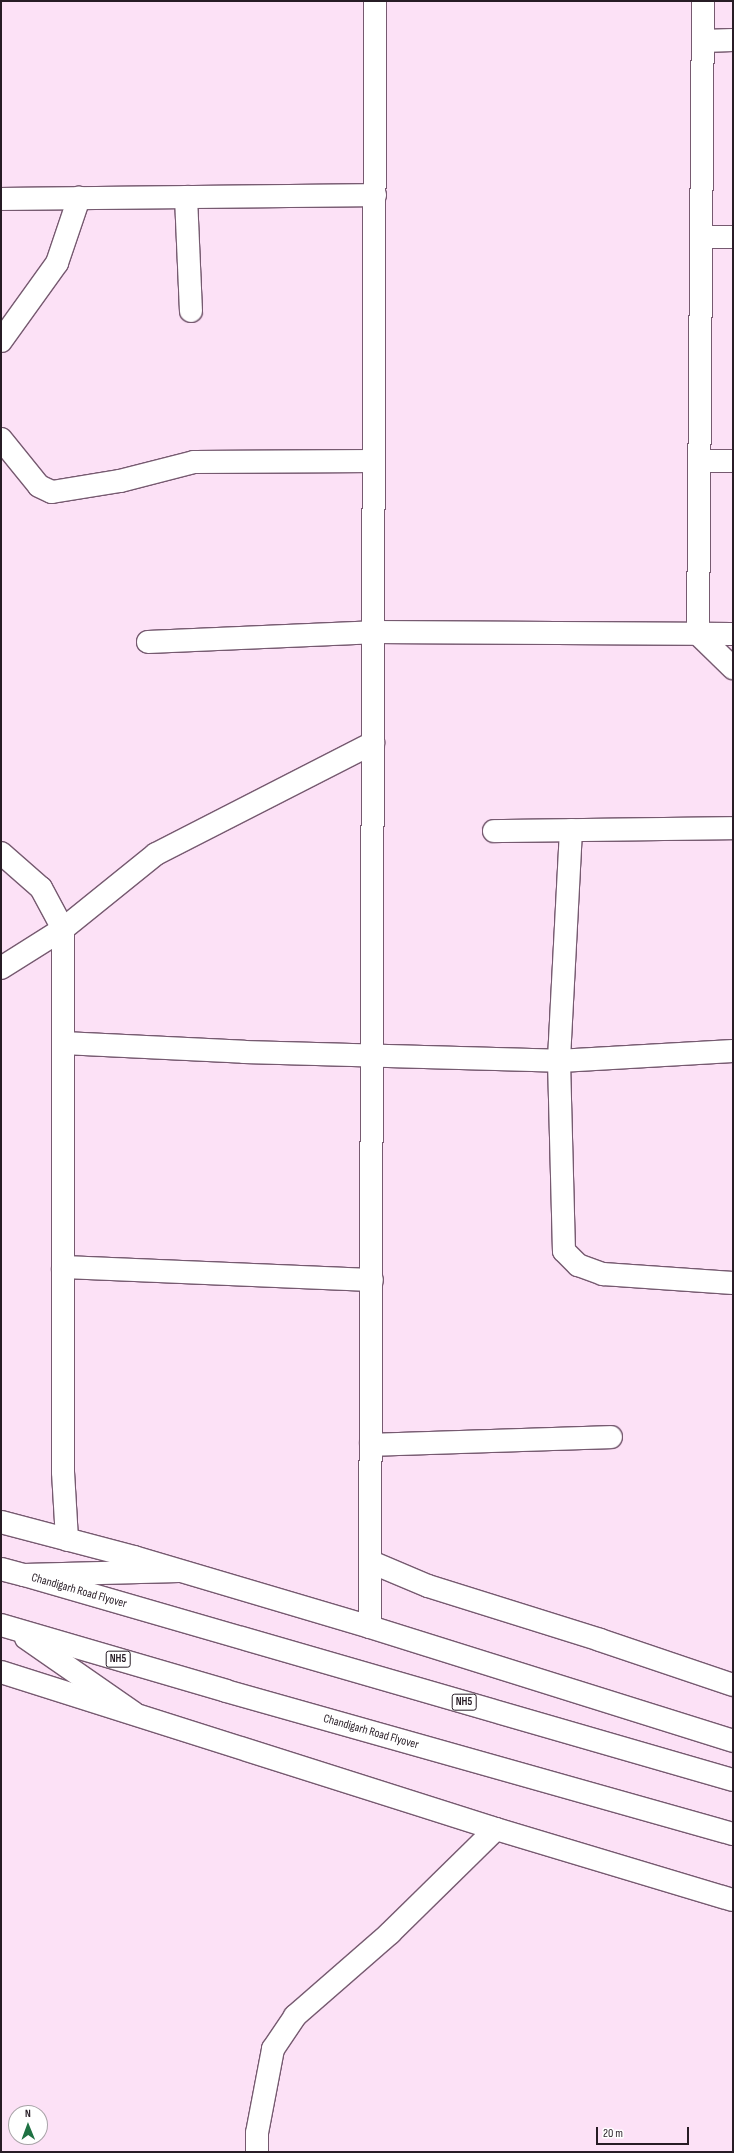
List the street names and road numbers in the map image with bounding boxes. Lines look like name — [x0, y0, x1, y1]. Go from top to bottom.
street label: Chandigarh Road Flyover — [30, 1570, 128, 1612]
road number: NH5 — [105, 1650, 131, 1668]
road number: NH5 — [451, 1693, 477, 1711]
street label: Chandigarh Road Flyover — [322, 1711, 420, 1753]

